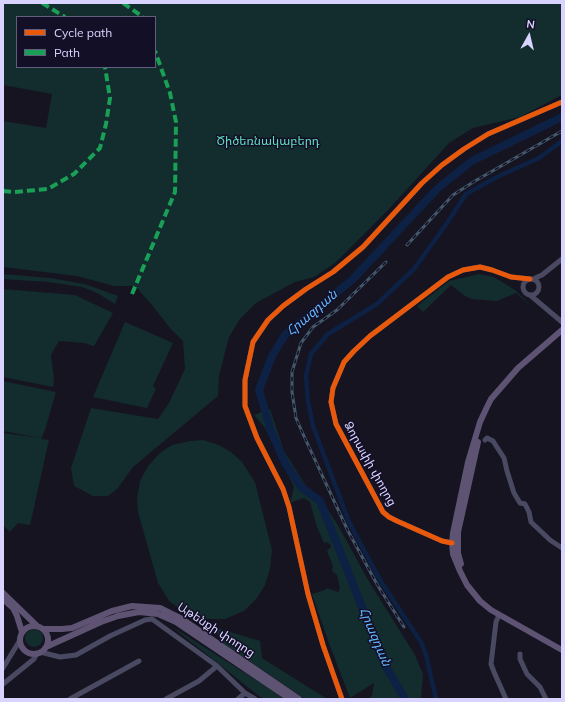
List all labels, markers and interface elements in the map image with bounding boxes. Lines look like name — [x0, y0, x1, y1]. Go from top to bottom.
legend — [16, 16, 156, 68]
north arrow — [509, 16, 549, 56]
text: N — [526, 17, 536, 32]
text: Cycle path — [54, 25, 112, 40]
text: Path — [54, 45, 80, 60]
park label: Ծիծեռնակաբերդ — [217, 134, 319, 148]
water label: Հրազդան — [283, 287, 341, 339]
street label: Ձորափի փողոց — [341, 419, 399, 509]
street label: Աթենքի փողոց — [175, 600, 257, 660]
water label: Հրազդան — [356, 605, 394, 669]

